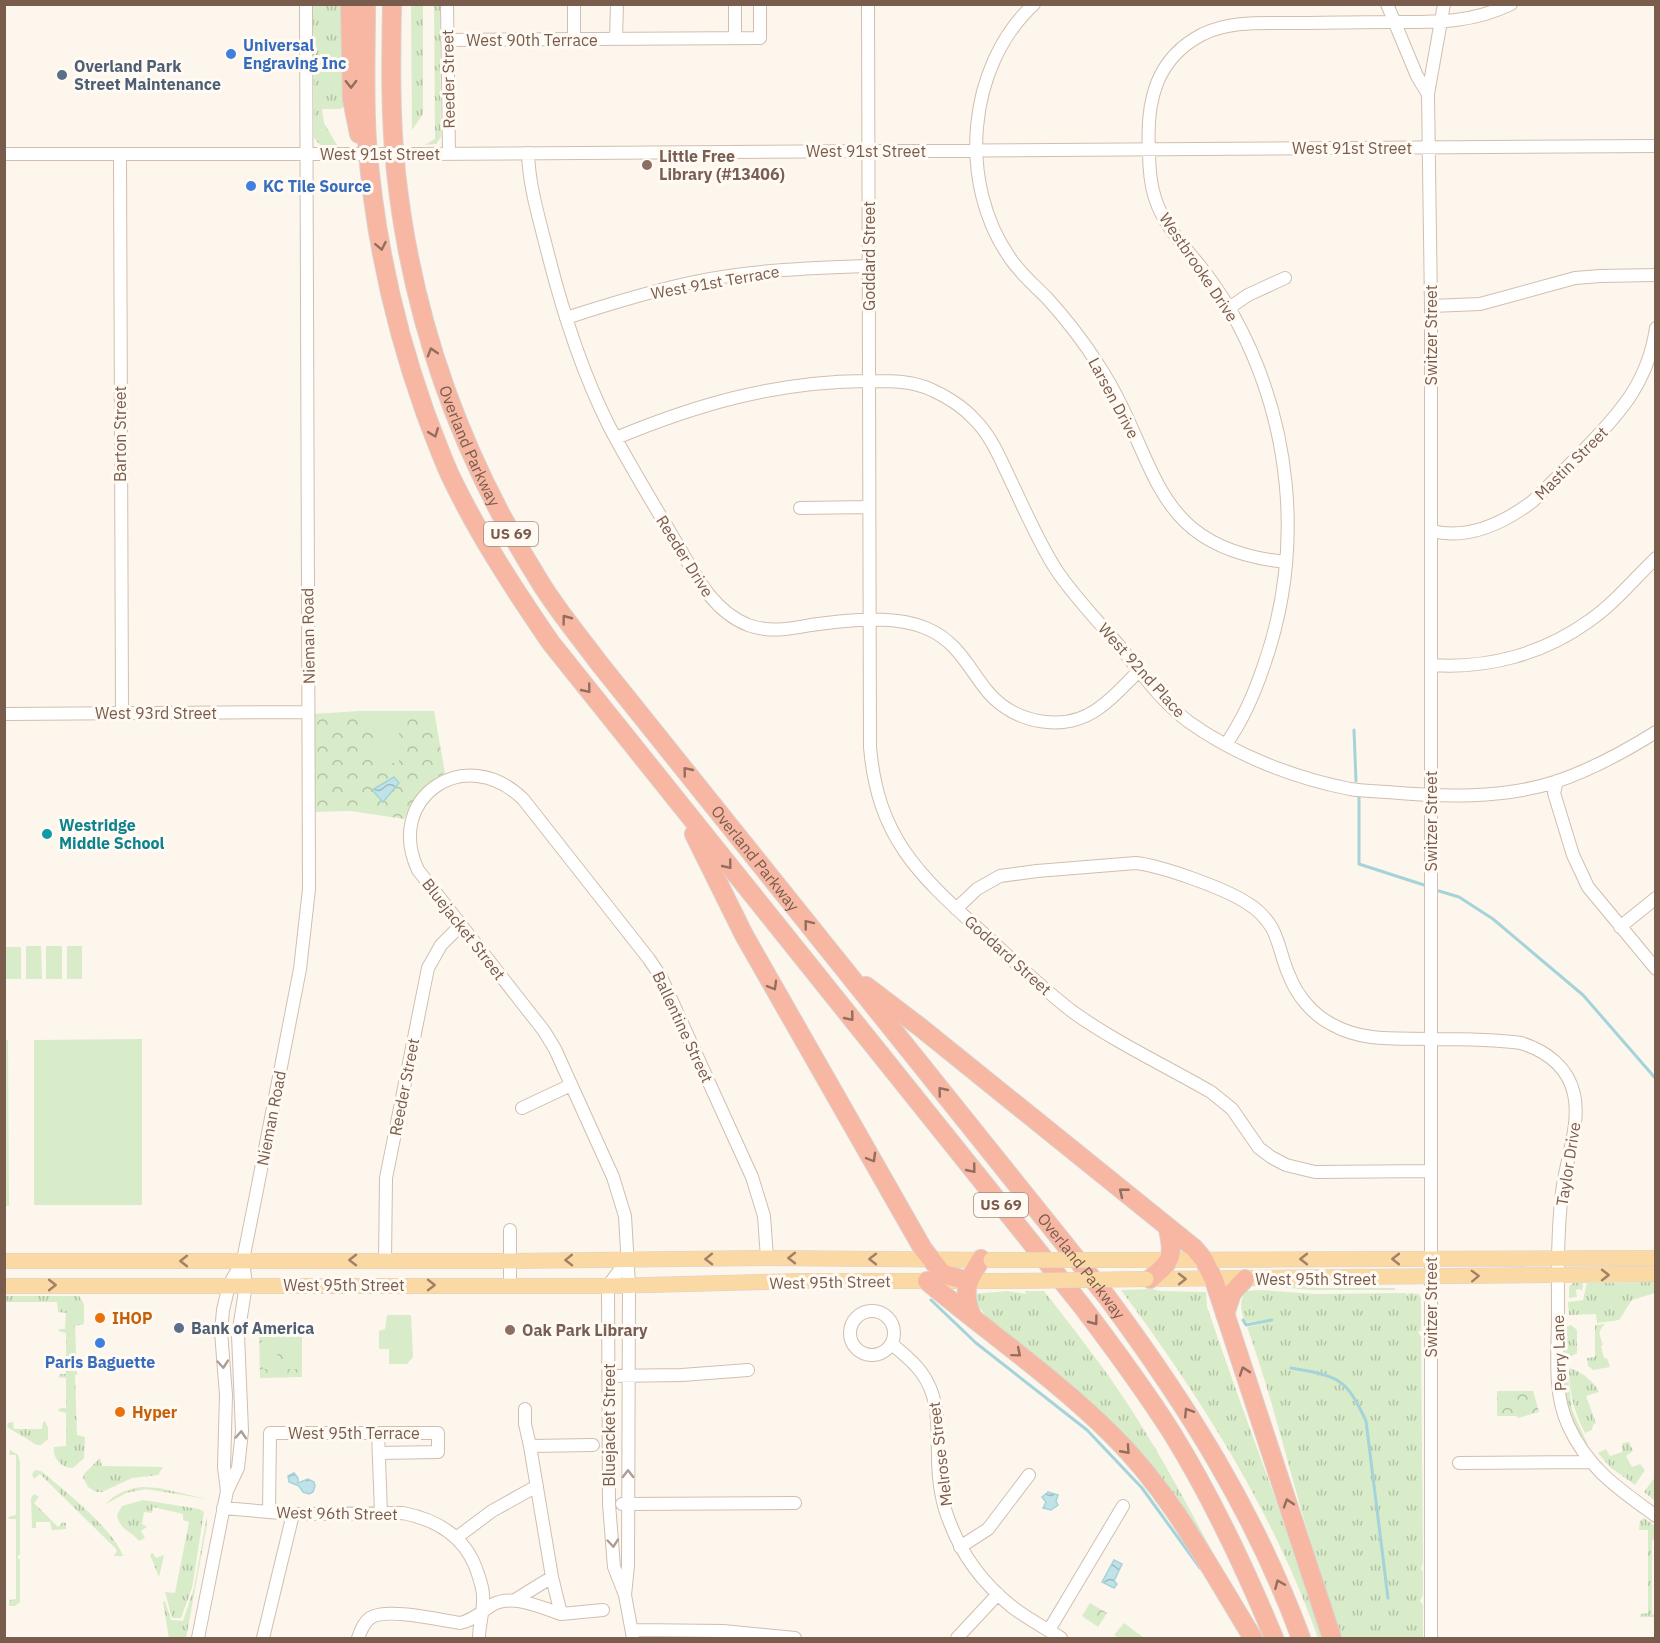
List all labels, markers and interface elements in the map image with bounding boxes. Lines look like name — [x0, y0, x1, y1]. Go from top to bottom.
street label: Reeder Street — [437, 29, 459, 129]
street label: West 90th Terrace — [466, 30, 598, 50]
place label: Universal Engraving Inc — [243, 35, 346, 73]
marker: Universal Engraving Inc — [224, 47, 238, 61]
place label: Overland Park Street Maintenance — [74, 56, 221, 94]
marker: Overland Park Street Maintenance — [55, 68, 69, 82]
one-way arrow — [345, 79, 358, 88]
street label: West 91st Street — [1292, 138, 1412, 158]
street label: West 91st Street — [806, 141, 926, 161]
street label: West 91st Street — [320, 144, 440, 164]
place label: Little Free Library (#13406) — [659, 146, 785, 184]
marker: Little Free Library (#13406) — [640, 158, 654, 172]
place label: KC Tile Source — [263, 176, 371, 196]
marker: KC Tile Source — [244, 179, 258, 193]
street label: Goddard Street — [859, 201, 879, 311]
street label: Westbrooke Drive — [1155, 209, 1243, 325]
one-way arrow — [374, 241, 386, 251]
street label: West 91st Terrace — [649, 261, 781, 303]
street label: Switzer Street — [1421, 285, 1441, 385]
one-way arrow — [427, 347, 439, 358]
street label: Larsen Drive — [1084, 354, 1144, 442]
street label: Overland Parkway — [435, 383, 505, 510]
street label: Barton Street — [110, 386, 130, 482]
street label: Mastin Street — [1530, 422, 1612, 504]
one-way arrow — [426, 427, 439, 438]
street label: Reeder Drive — [652, 512, 718, 601]
road number: US 69 — [484, 522, 538, 546]
street label: Nieman Road — [297, 588, 319, 684]
one-way arrow — [562, 614, 573, 625]
street label: West 92nd Place — [1094, 619, 1190, 722]
one-way arrow — [580, 682, 591, 693]
street label: West 93rd Street — [95, 703, 217, 723]
one-way arrow — [684, 767, 695, 778]
street label: Switzer Street — [1421, 771, 1441, 871]
street label: Overland Parkway — [707, 801, 804, 915]
place label: Westridge Middle School — [59, 815, 165, 853]
marker: Westridge Middle School — [40, 827, 54, 841]
one-way arrow — [721, 858, 732, 869]
street label: Bluejacket Street — [418, 874, 510, 984]
street label: Goddard Street — [960, 911, 1056, 999]
one-way arrow — [805, 920, 816, 931]
street label: Ballentine Street — [648, 968, 718, 1086]
one-way arrow — [766, 979, 778, 990]
one-way arrow — [843, 1010, 854, 1021]
street label: Reeder Street — [385, 1036, 423, 1138]
street label: Nieman Road — [252, 1069, 290, 1167]
one-way arrow — [938, 1087, 949, 1098]
street label: Taylor Drive — [1552, 1120, 1585, 1207]
one-way arrow — [864, 1152, 876, 1162]
one-way arrow — [965, 1162, 976, 1173]
one-way arrow — [1119, 1188, 1130, 1199]
road number: US 69 — [974, 1193, 1028, 1217]
street label: Overland Parkway — [1033, 1209, 1130, 1323]
one-way arrow — [788, 1252, 797, 1264]
one-way arrow — [704, 1253, 713, 1265]
one-way arrow — [869, 1253, 878, 1265]
one-way arrow — [1299, 1253, 1308, 1265]
one-way arrow — [1392, 1253, 1401, 1265]
one-way arrow — [348, 1254, 357, 1266]
one-way arrow — [564, 1254, 573, 1266]
one-way arrow — [180, 1255, 189, 1267]
street label: Switzer Street — [1421, 1257, 1441, 1357]
street label: West 95th Street — [1255, 1269, 1377, 1289]
one-way arrow — [1601, 1269, 1610, 1281]
one-way arrow — [1470, 1270, 1479, 1283]
street label: West 95th Street — [769, 1271, 891, 1293]
one-way arrow — [1177, 1273, 1186, 1285]
street label: West 95th Street — [283, 1275, 405, 1295]
one-way arrow — [48, 1279, 57, 1292]
one-way arrow — [426, 1279, 435, 1291]
place label: IHOP — [112, 1308, 152, 1328]
marker: IHOP — [93, 1311, 107, 1325]
street label: Perry Lane — [1548, 1314, 1570, 1391]
one-way arrow — [1086, 1315, 1097, 1326]
place label: Bank of America — [191, 1318, 314, 1338]
place label: Oak Park Library — [522, 1320, 648, 1340]
marker: Bank of America — [172, 1321, 186, 1335]
marker: Oak Park Library — [503, 1323, 517, 1337]
marker: Paris Baguette — [93, 1336, 107, 1350]
one-way arrow — [1010, 1346, 1021, 1357]
place label: Paris Baguette — [45, 1352, 155, 1372]
one-way arrow — [216, 1359, 229, 1368]
street label: Bluejacket Street — [599, 1363, 619, 1487]
one-way arrow — [1239, 1366, 1251, 1377]
street label: Melrose Street — [924, 1401, 956, 1507]
place label: Hyper — [132, 1402, 178, 1422]
marker: Hyper — [113, 1405, 127, 1419]
one-way arrow — [1184, 1408, 1196, 1418]
street label: West 95th Terrace — [288, 1423, 420, 1443]
one-way arrow — [234, 1431, 247, 1440]
one-way arrow — [1119, 1443, 1130, 1454]
one-way arrow — [622, 1469, 634, 1478]
one-way arrow — [1283, 1498, 1295, 1509]
street label: West 96th Street — [276, 1502, 398, 1524]
one-way arrow — [606, 1538, 619, 1547]
one-way arrow — [1274, 1579, 1286, 1590]

